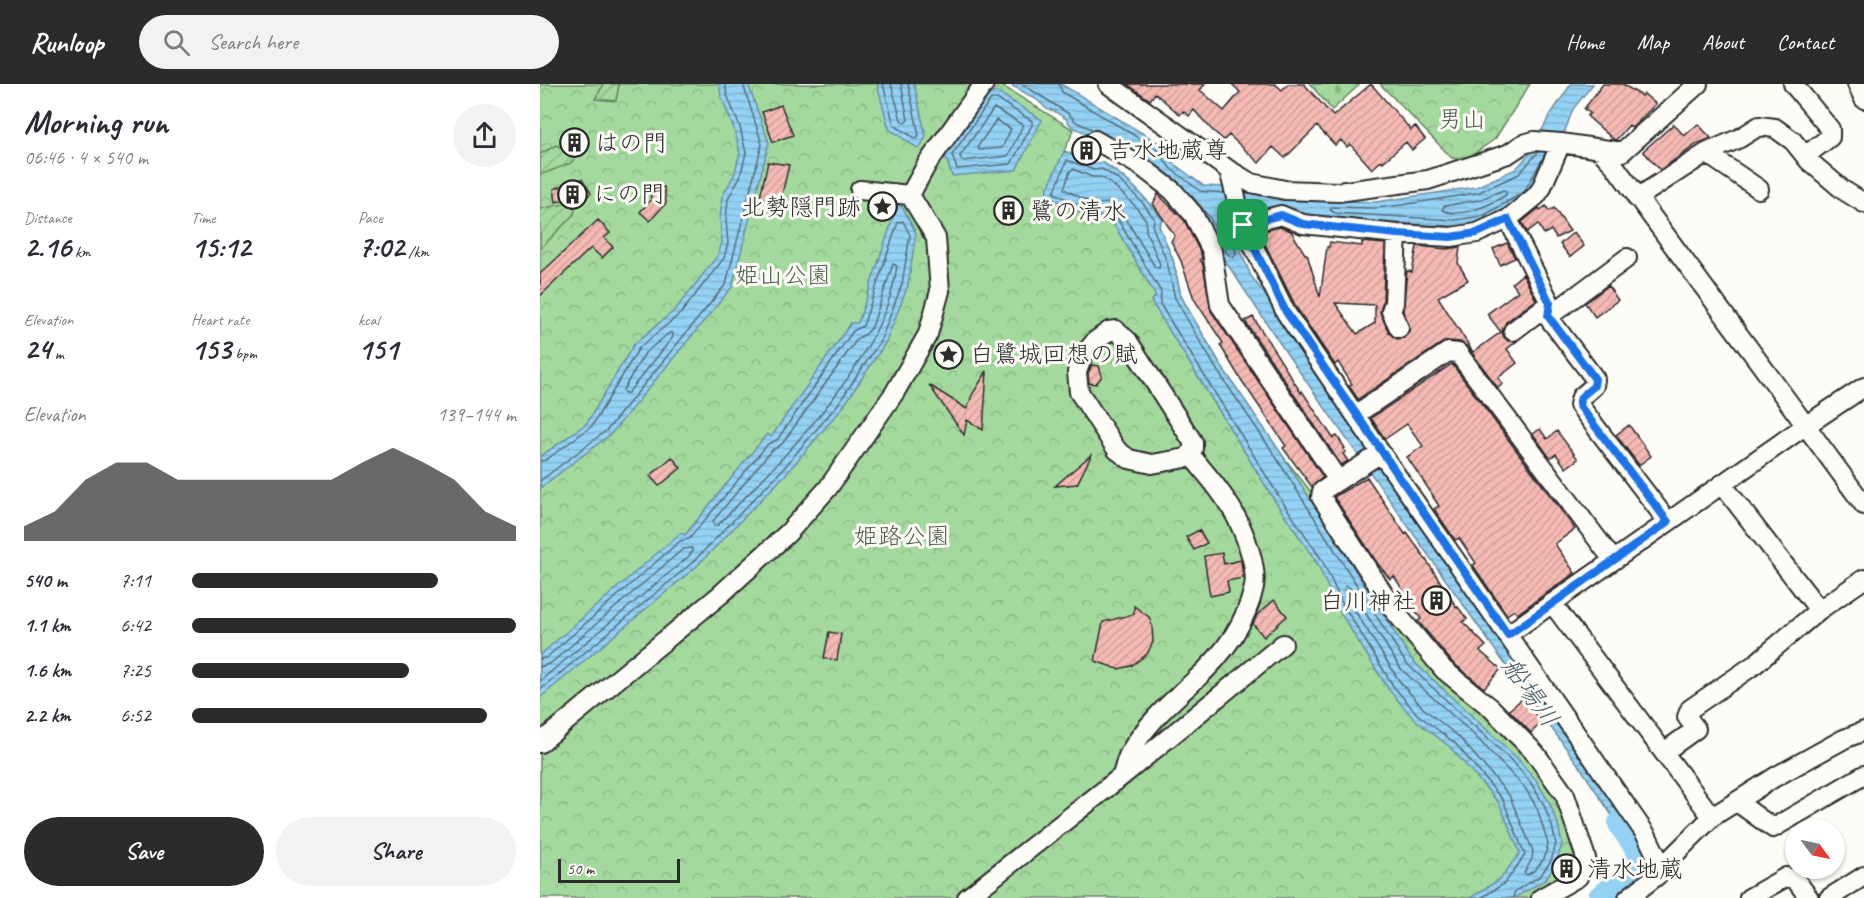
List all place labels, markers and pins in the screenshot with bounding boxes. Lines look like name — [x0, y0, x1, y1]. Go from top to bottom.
building icon: はの門 — [558, 127, 590, 159]
place label: はの門 — [595, 128, 667, 158]
building icon: 吉水地蔵尊 — [1071, 134, 1103, 166]
place label: 吉水地蔵尊 — [1108, 135, 1228, 165]
building icon: にの門 — [556, 178, 588, 210]
place label: にの門 — [593, 179, 665, 209]
place icon: 北勢隠門跡 — [866, 191, 898, 223]
place label: 北勢隠門跡 — [741, 192, 861, 222]
building icon: 鷺の清水 — [993, 195, 1025, 227]
place label: 鷺の清水 — [1030, 196, 1126, 226]
pin — [1217, 199, 1268, 250]
place icon: 白鷺城回想の賦 — [933, 338, 965, 370]
place label: 白鷺城回想の賦 — [970, 339, 1138, 369]
building icon: 白川神社 — [1421, 585, 1453, 617]
place label: 白川神社 — [1320, 586, 1416, 616]
building icon: 清水地蔵 — [1550, 853, 1582, 885]
place label: 清水地蔵 — [1587, 854, 1683, 884]

